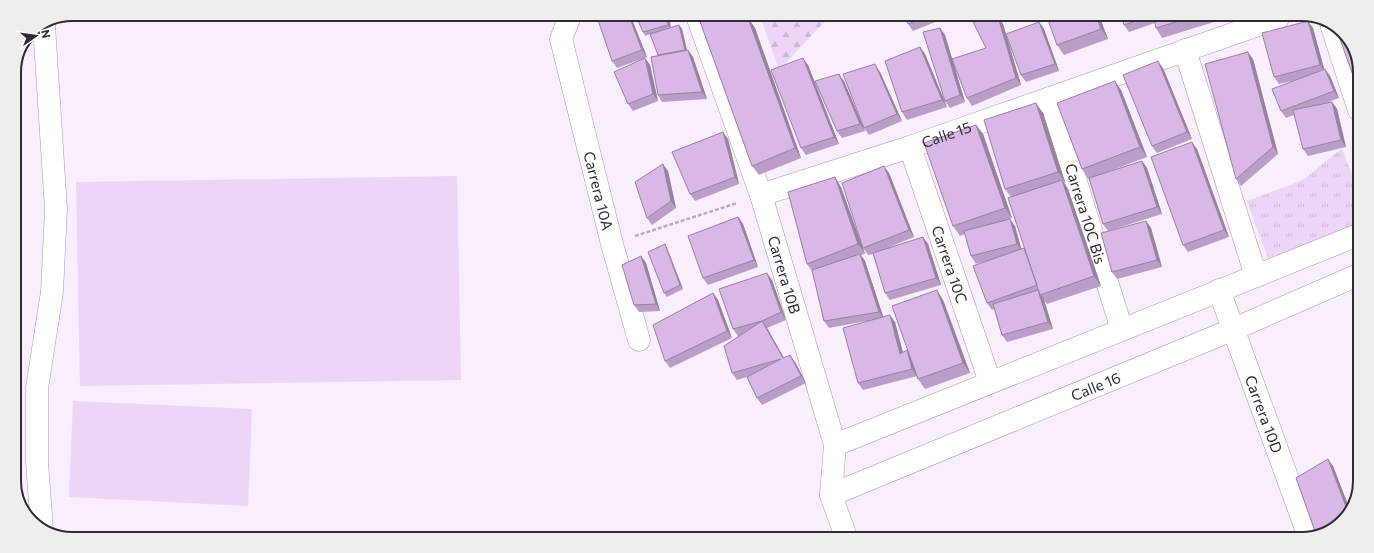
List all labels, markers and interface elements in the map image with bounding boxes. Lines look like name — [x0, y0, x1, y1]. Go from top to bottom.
north arrow — [16, 16, 56, 56]
text: N — [39, 28, 53, 39]
street label: Calle 15 — [919, 117, 974, 151]
street label: Carrera 10A — [580, 149, 617, 232]
street label: Carrera 10C Bis — [1062, 161, 1110, 266]
street label: Carrera 10C — [928, 223, 972, 306]
street label: Carrera 10B — [765, 233, 805, 316]
street label: Calle 16 — [1068, 368, 1123, 404]
street label: Carrera 10D — [1242, 373, 1287, 455]

